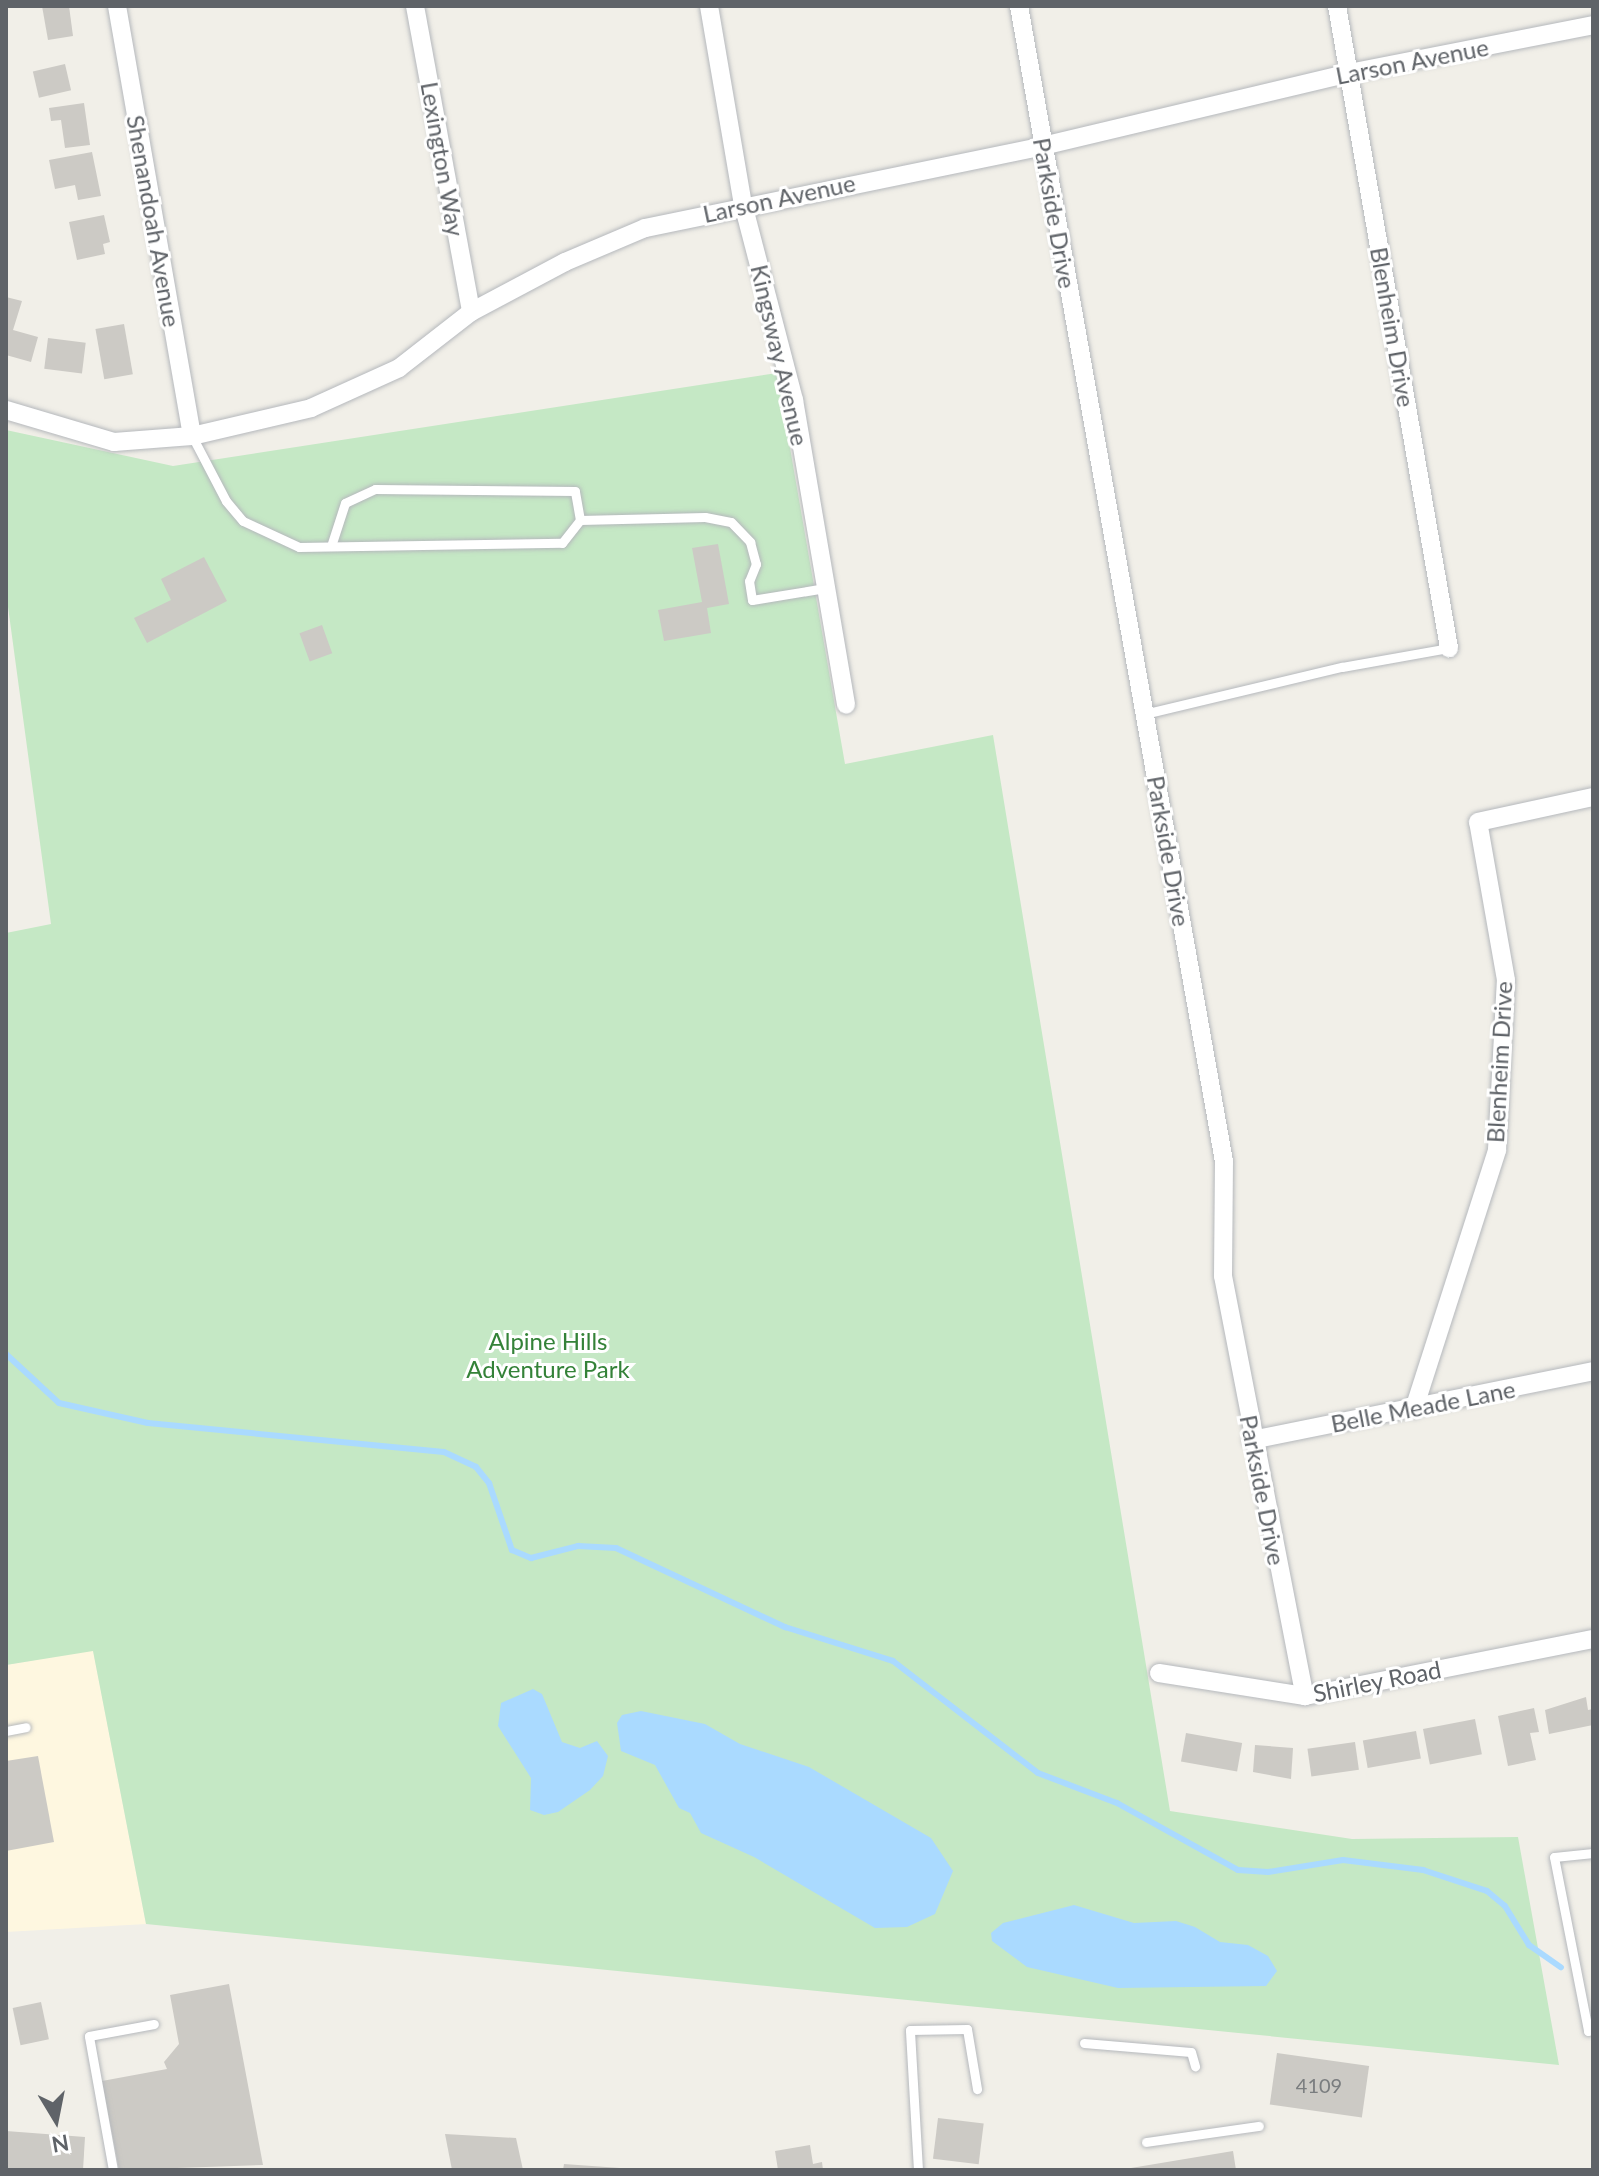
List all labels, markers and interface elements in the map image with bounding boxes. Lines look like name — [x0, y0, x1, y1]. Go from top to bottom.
street label: Larson Avenue — [1333, 32, 1491, 90]
street label: Lexington Way — [415, 79, 471, 239]
street label: Shenandoah Avenue — [121, 112, 187, 330]
street label: Parkside Drive — [1028, 135, 1082, 291]
street label: Larson Avenue — [700, 168, 858, 228]
street label: Blenheim Drive — [1365, 245, 1421, 409]
street label: Kingsway Avenue — [745, 261, 815, 449]
street label: Parkside Drive — [1142, 773, 1196, 929]
street label: Blenheim Drive — [1480, 980, 1518, 1144]
park label: Alpine Hills Adventure Park — [466, 1327, 630, 1383]
street label: Belle Meade Lane — [1328, 1374, 1518, 1438]
street label: Parkside Drive — [1234, 1412, 1292, 1568]
street label: Shirley Road — [1310, 1654, 1444, 1708]
house number: 4109 — [1296, 2073, 1342, 2097]
north arrow — [16, 2080, 96, 2160]
text: N — [50, 2129, 71, 2159]

